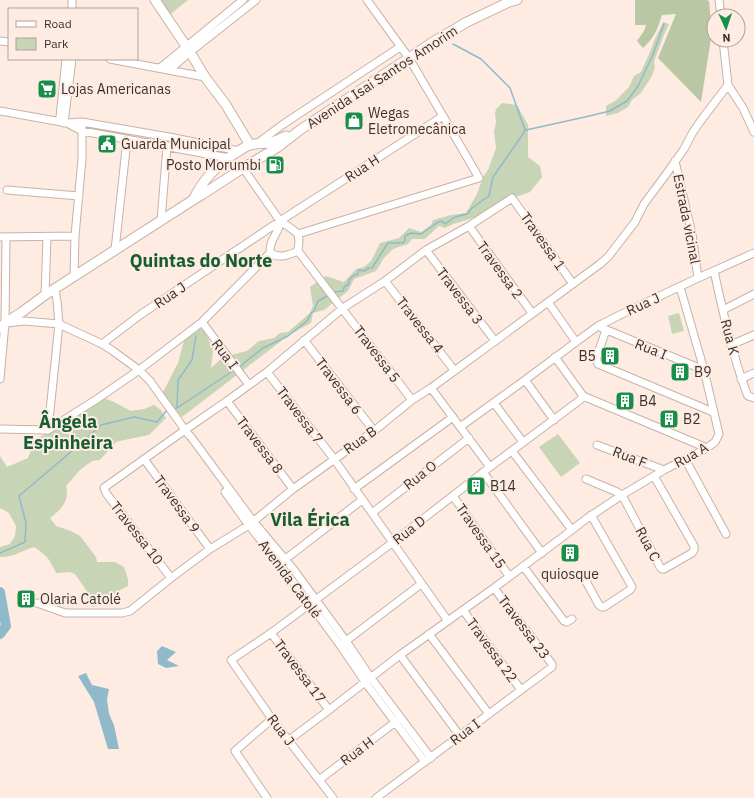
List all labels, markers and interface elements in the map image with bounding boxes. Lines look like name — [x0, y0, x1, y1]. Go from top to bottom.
legend — [8, 8, 138, 60]
north arrow — [706, 8, 746, 48]
text: Road — [44, 16, 72, 31]
street label: Avenida Isai Santos Amorim — [303, 21, 461, 133]
text: N — [722, 31, 731, 45]
text: Park — [44, 36, 69, 51]
supermarket icon: Lojas Americanas — [36, 78, 58, 100]
place label: Lojas Americanas — [61, 80, 171, 98]
place label: Wegas Eletromecânica — [368, 104, 466, 138]
shop icon: Wegas Eletromecânica — [343, 110, 365, 132]
public building icon: Guarda Municipal — [96, 133, 118, 155]
place label: Guarda Municipal — [121, 135, 231, 153]
street label: Rua H — [341, 150, 383, 186]
fuel station icon: Posto Morumbi — [264, 154, 286, 176]
place label: Posto Morumbi — [166, 156, 261, 174]
street label: Estrada vicinal — [669, 172, 705, 266]
street label: Travessa 1 — [516, 208, 570, 274]
street label: Travessa 2 — [473, 238, 527, 302]
district label: Quintas do Norte — [130, 249, 272, 272]
street label: Travessa 3 — [433, 264, 487, 328]
street label: Rua J — [151, 278, 189, 312]
street label: Rua J — [623, 288, 663, 320]
street label: Travessa 4 — [392, 293, 448, 357]
street label: Rua K — [717, 317, 743, 357]
street label: Travessa 5 — [350, 322, 404, 386]
street label: Rua I — [632, 334, 670, 364]
street label: Rua I — [208, 335, 242, 373]
building icon: B5 — [599, 345, 621, 367]
place label: B5 — [578, 347, 596, 365]
street label: Travessa 6 — [312, 354, 366, 418]
building icon: B9 — [669, 361, 691, 383]
place label: B9 — [694, 363, 712, 381]
street label: Travessa 7 — [273, 383, 327, 447]
building icon: B4 — [614, 390, 636, 412]
place label: B4 — [639, 392, 657, 410]
building icon: B2 — [658, 408, 680, 430]
district label: Ângela Espinheira — [23, 410, 113, 454]
place label: B2 — [683, 410, 701, 428]
street label: Travessa 8 — [233, 413, 287, 477]
street label: Rua B — [340, 422, 380, 458]
street label: Rua A — [671, 438, 711, 472]
street label: Rua F — [610, 442, 650, 472]
street label: Rua O — [400, 456, 440, 494]
street label: Travessa 9 — [150, 472, 204, 536]
building icon: B14 — [465, 475, 487, 497]
place label: B14 — [490, 477, 516, 495]
street label: Travessa 10 — [107, 498, 167, 568]
street label: Travessa 15 — [452, 500, 510, 572]
district label: Vila Érica — [270, 507, 350, 531]
street label: Rua D — [389, 511, 429, 549]
street label: Rua C — [632, 524, 665, 565]
street label: Avenida Catolé — [255, 536, 326, 622]
building icon: quiosque — [559, 542, 581, 564]
place label: quiosque — [541, 565, 599, 583]
building icon: Olaria Catolé — [15, 588, 37, 610]
place label: Olaria Catolé — [40, 590, 121, 608]
street label: Travessa 23 — [494, 591, 554, 663]
street label: Travessa 22 — [463, 614, 521, 686]
street label: Travessa 17 — [270, 635, 330, 707]
street label: Rua J — [263, 711, 299, 749]
street label: Rua I — [446, 715, 484, 749]
street label: Rua H — [337, 733, 377, 769]

